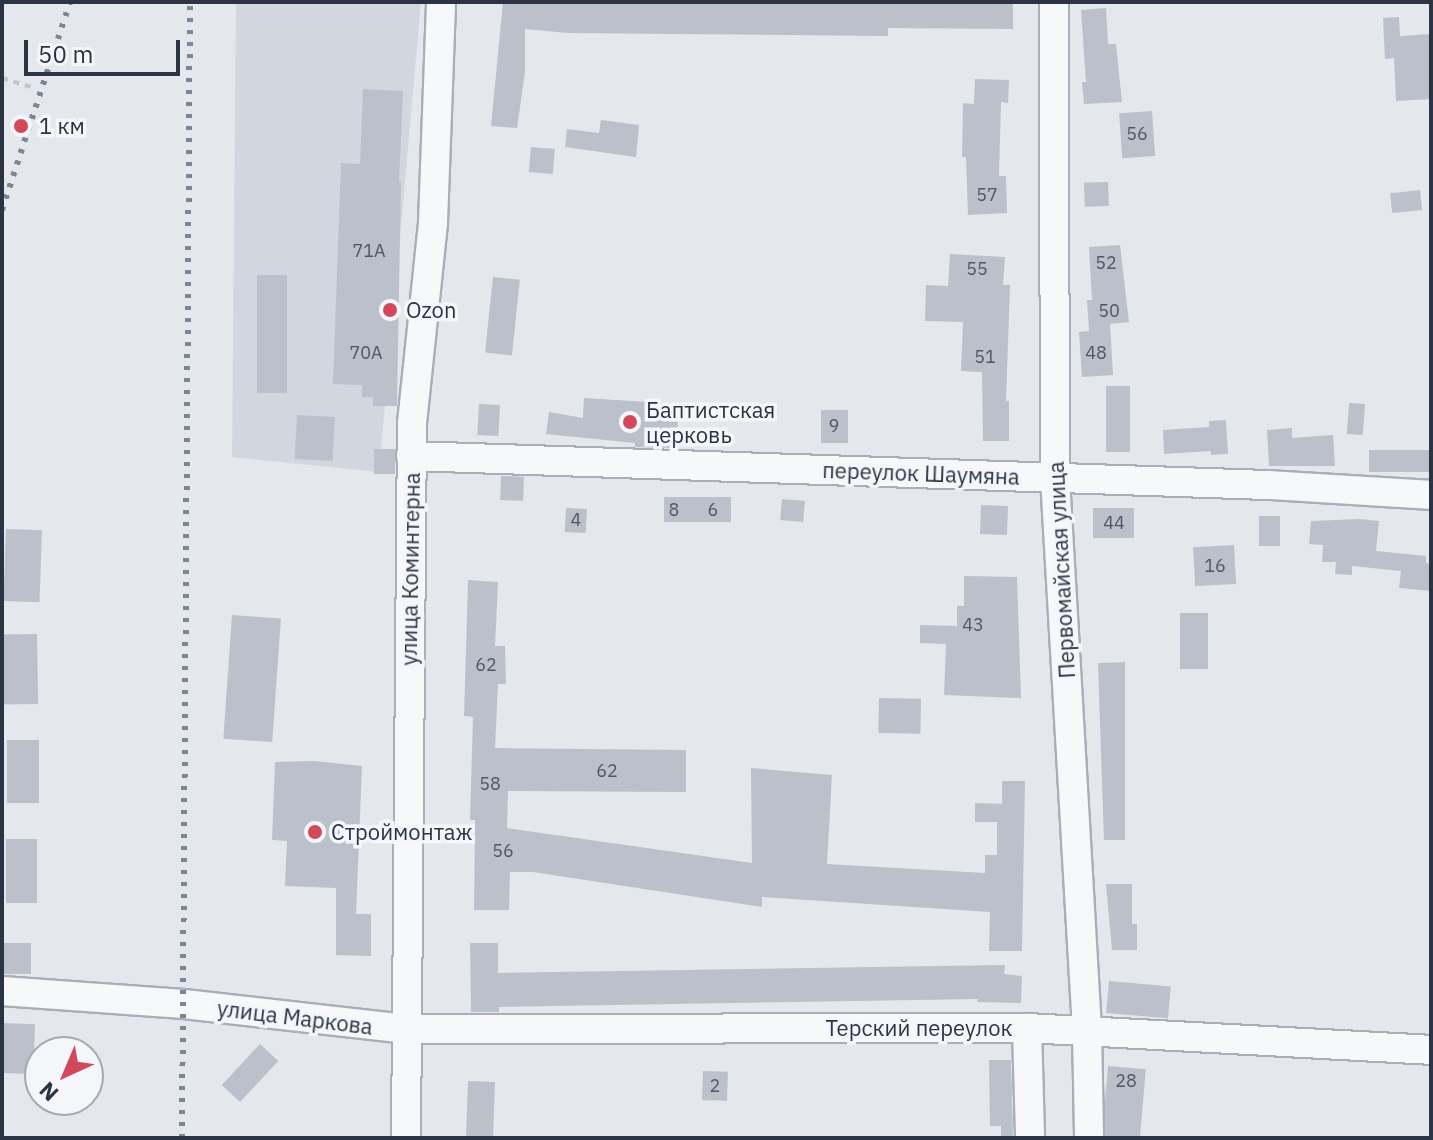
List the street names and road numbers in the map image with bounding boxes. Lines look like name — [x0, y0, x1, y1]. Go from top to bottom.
street label: переулок Шаумяна — [822, 456, 1020, 490]
street label: Первомайская улица — [1042, 461, 1080, 679]
street label: улица Коминтерна — [395, 472, 425, 666]
street label: улица Маркова — [216, 994, 374, 1040]
street label: Терский переулок — [825, 1015, 1013, 1041]

